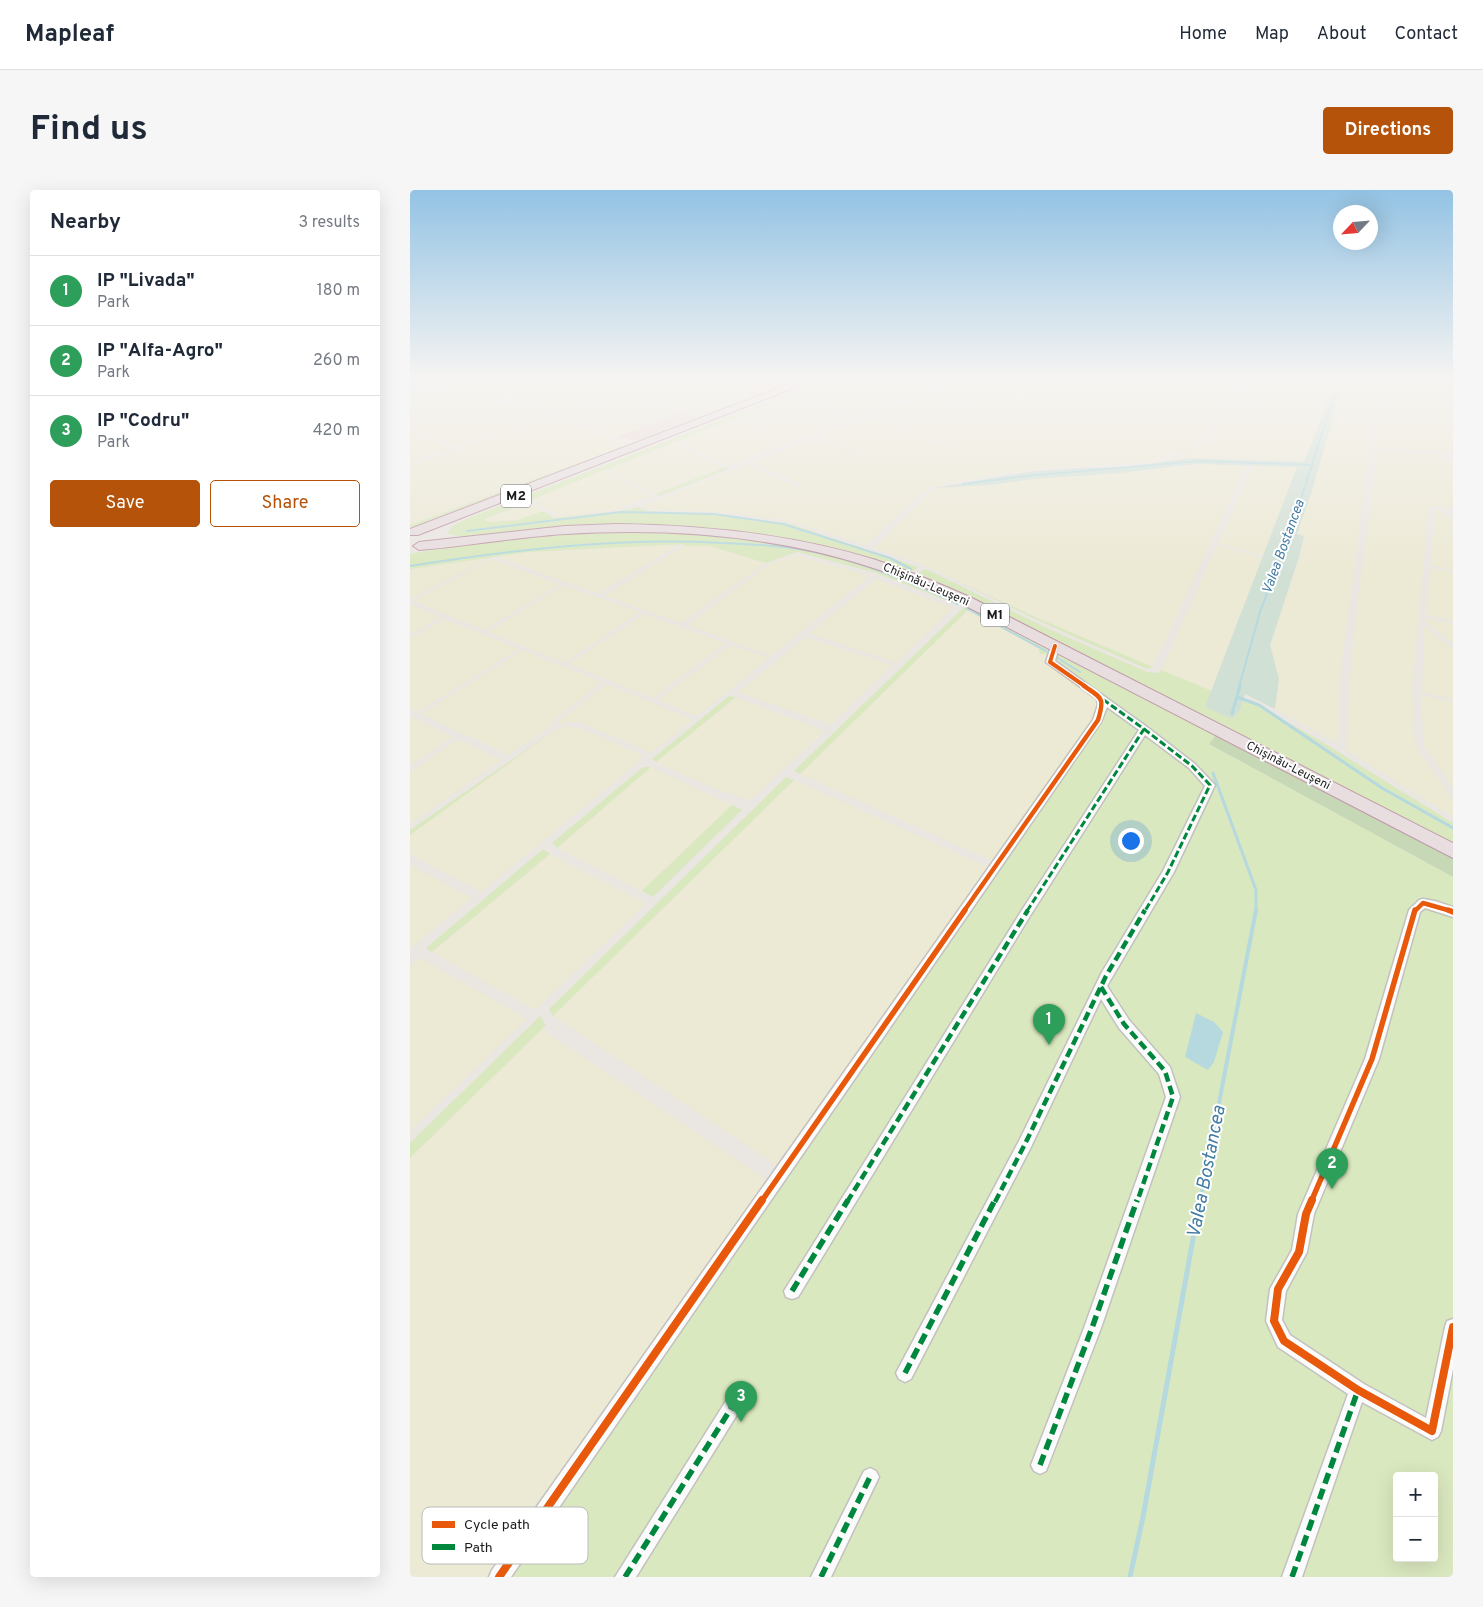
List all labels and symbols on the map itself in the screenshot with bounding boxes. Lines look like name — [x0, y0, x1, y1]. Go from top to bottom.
north arrow — [1333, 205, 1378, 250]
road number: M2 — [501, 484, 531, 508]
water label: Valea Bostancea — [1259, 497, 1309, 596]
street label: Chișinău-Leușeni — [880, 560, 972, 610]
road number: M1 — [981, 604, 1009, 626]
street label: Chișinău-Leușeni — [1243, 738, 1333, 794]
your location — [1118, 828, 1144, 854]
pin: 1 — [1033, 1004, 1065, 1045]
water label: Valea Bostancea — [1182, 1103, 1232, 1240]
pin: 2 — [1316, 1148, 1348, 1189]
pin: 3 — [725, 1381, 757, 1422]
legend — [422, 1507, 588, 1564]
text: Cycle path — [464, 1517, 530, 1534]
text: Path — [464, 1540, 493, 1557]

